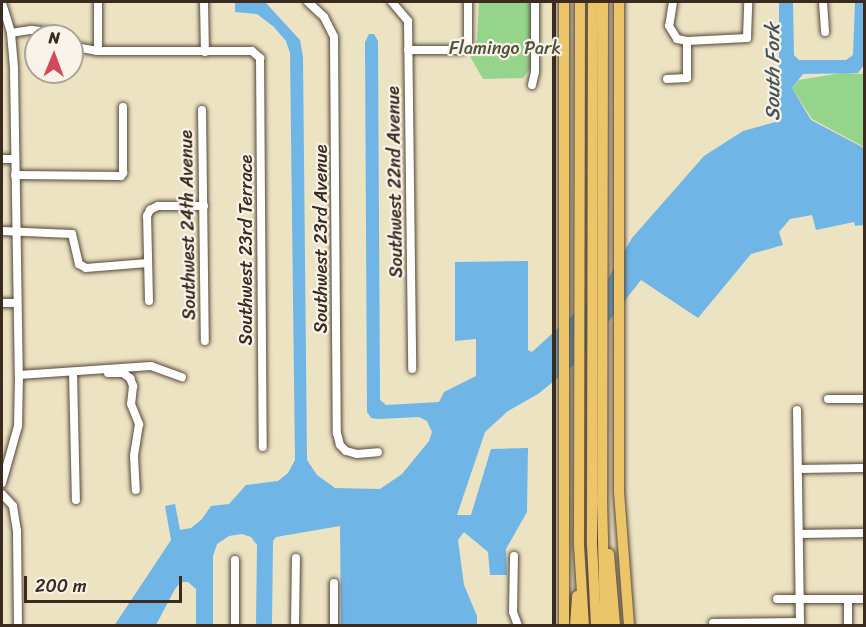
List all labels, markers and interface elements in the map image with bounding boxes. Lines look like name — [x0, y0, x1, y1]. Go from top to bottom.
text: N — [48, 23, 60, 52]
water label: South Fork — [760, 23, 784, 121]
north arrow — [24, 24, 84, 84]
park label: Flamingo Park — [449, 37, 561, 59]
street label: Southwest 22nd Avenue — [383, 86, 407, 278]
street label: Southwest 24th Avenue — [176, 130, 200, 320]
street label: Southwest 23rd Avenue — [310, 145, 332, 333]
street label: Southwest 23rd Terrace — [235, 155, 257, 345]
scale bar — [27, 564, 184, 602]
text: 200 m — [35, 570, 87, 602]

